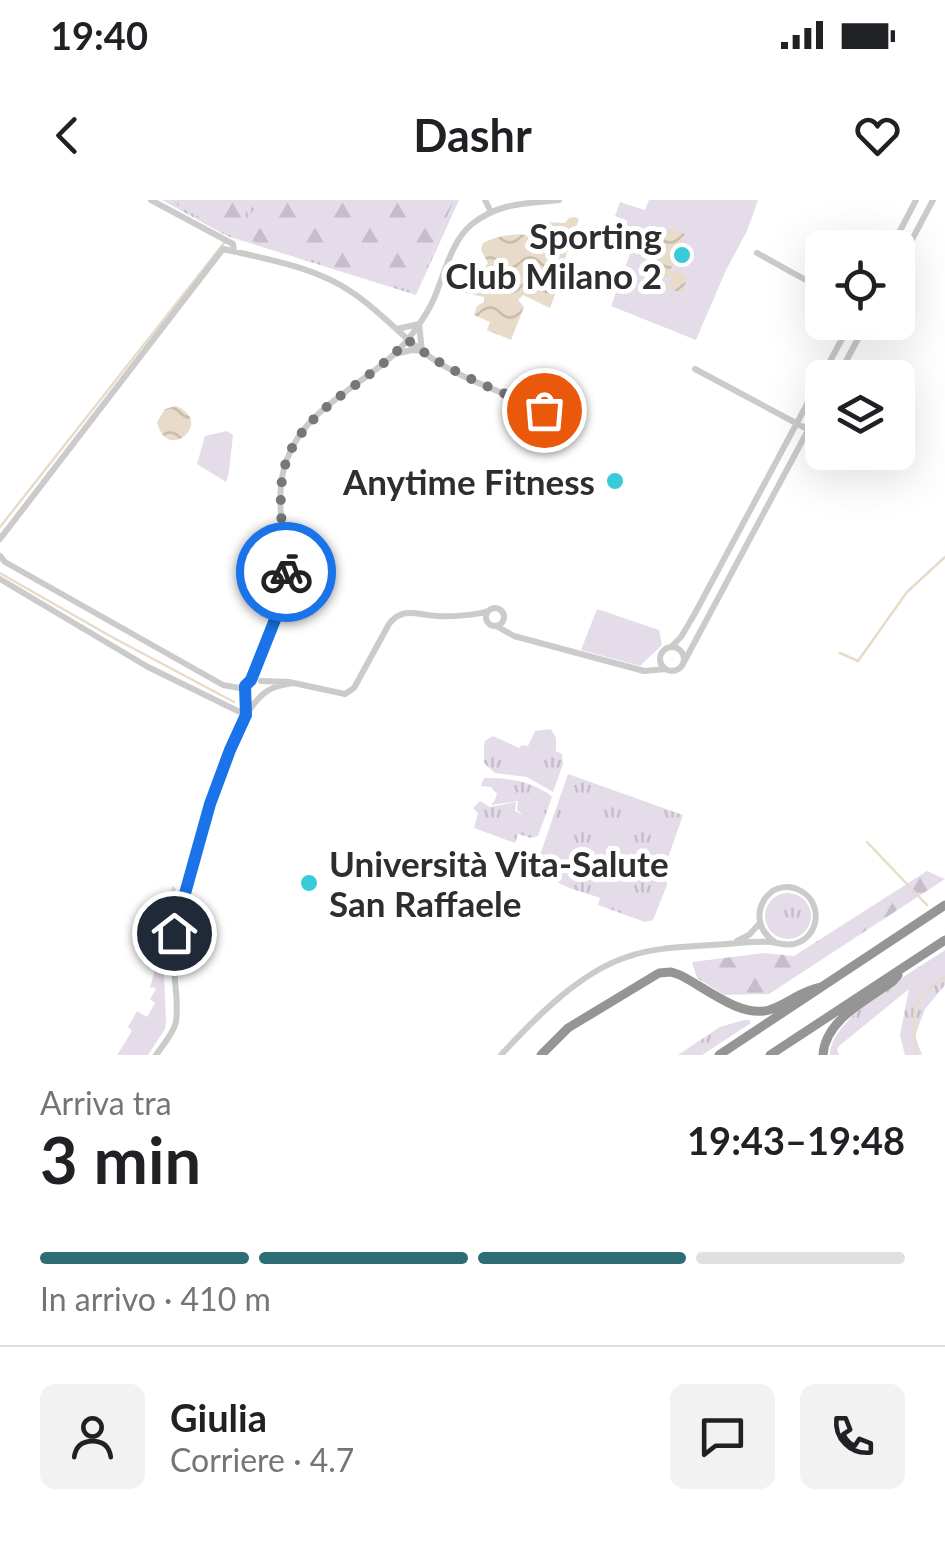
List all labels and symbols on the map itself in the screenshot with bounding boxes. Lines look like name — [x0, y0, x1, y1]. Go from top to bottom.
place label: Sporting Club Milano 2 — [445, 214, 662, 296]
marker: Sporting Club Milano 2 — [671, 244, 693, 266]
pin — [502, 368, 587, 453]
place label: Anytime Fitness — [342, 460, 595, 502]
marker: Anytime Fitness — [604, 470, 626, 492]
courier — [236, 522, 336, 622]
place label: Università Vita-Salute San Raffaele — [329, 842, 669, 924]
marker: Università Vita-Salute San Raffaele — [298, 872, 320, 894]
pin — [132, 891, 217, 976]

